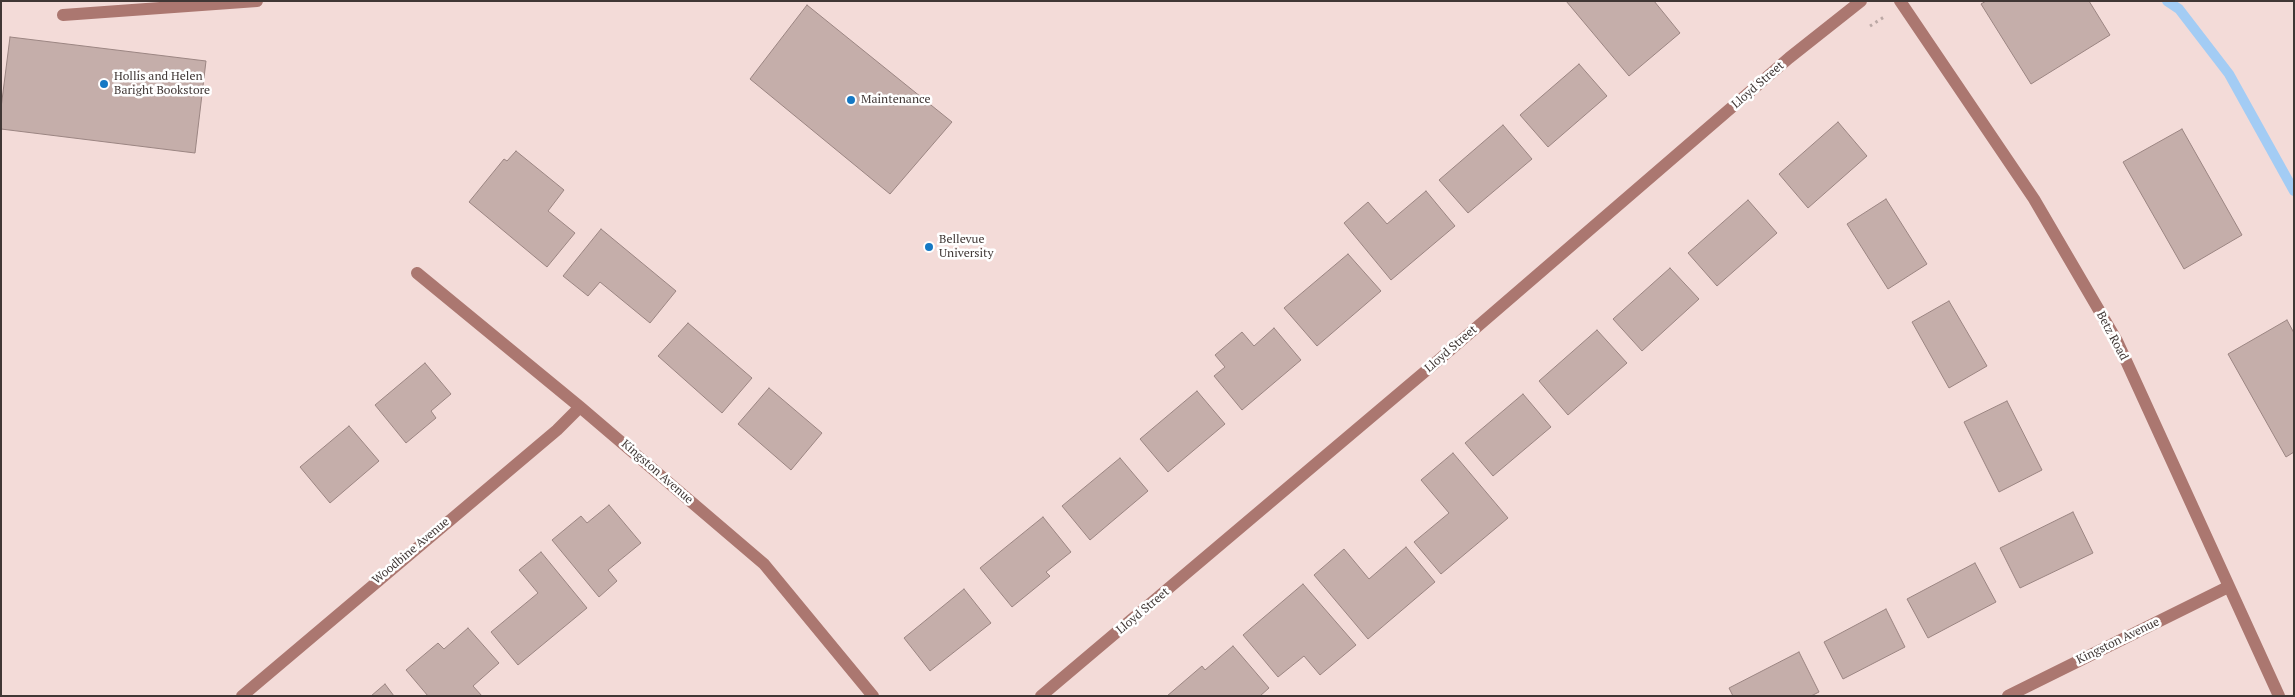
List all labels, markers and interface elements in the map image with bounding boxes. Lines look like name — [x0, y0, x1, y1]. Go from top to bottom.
street label: Lloyd Street — [1729, 58, 1787, 112]
place label: Hollis and Helen Baright Bookstore — [114, 70, 210, 98]
marker: Hollis and Helen Baright Bookstore — [98, 78, 110, 90]
place label: Maintenance — [861, 93, 930, 107]
marker: Maintenance — [845, 94, 857, 106]
place label: Bellevue University — [939, 233, 994, 261]
marker: Bellevue University — [923, 241, 935, 253]
street label: Betz Road — [2093, 309, 2131, 363]
street label: Lloyd Street — [1422, 322, 1480, 376]
street label: Kingston Avenue — [618, 437, 696, 507]
street label: Woodbine Avenue — [370, 515, 452, 587]
street label: Lloyd Street — [1114, 585, 1172, 637]
street label: Kingston Avenue — [2074, 615, 2162, 667]

